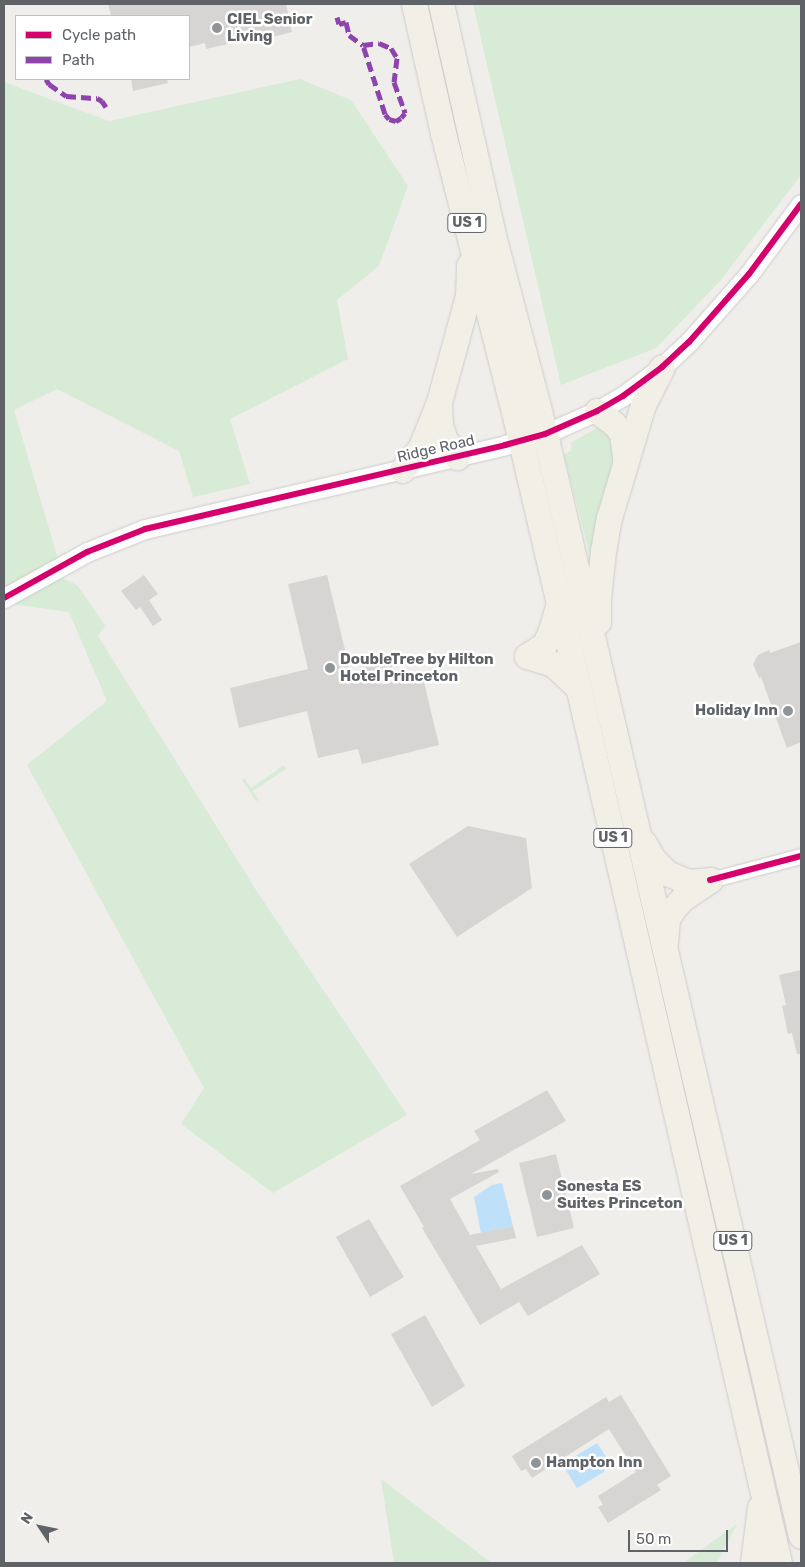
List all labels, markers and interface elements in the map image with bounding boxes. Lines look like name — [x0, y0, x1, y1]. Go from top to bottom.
place label: CIEL Senior Living — [227, 10, 313, 45]
legend — [15, 15, 190, 80]
marker: CIEL Senior Living — [211, 22, 223, 34]
text: Cycle path — [62, 26, 136, 44]
text: Path — [62, 51, 95, 69]
road number: US 1 — [447, 212, 487, 234]
street label: Ridge Road — [396, 431, 476, 467]
place label: DoubleTree by Hilton Hotel Princeton — [340, 650, 494, 685]
marker: DoubleTree by Hilton Hotel Princeton — [324, 662, 336, 674]
place label: Holiday Inn — [695, 702, 778, 720]
marker: Holiday Inn — [782, 705, 794, 717]
road number: US 1 — [593, 826, 633, 850]
place label: Sonesta ES Suites Princeton — [557, 1177, 683, 1212]
marker: Sonesta ES Suites Princeton — [541, 1189, 553, 1201]
road number: US 1 — [713, 1230, 753, 1252]
place label: Hampton Inn — [546, 1454, 642, 1472]
marker: Hampton Inn — [530, 1457, 542, 1469]
north arrow — [15, 1502, 65, 1552]
text: N — [17, 1509, 37, 1527]
scale bar — [630, 1520, 730, 1552]
text: 50 m — [636, 1530, 671, 1548]

